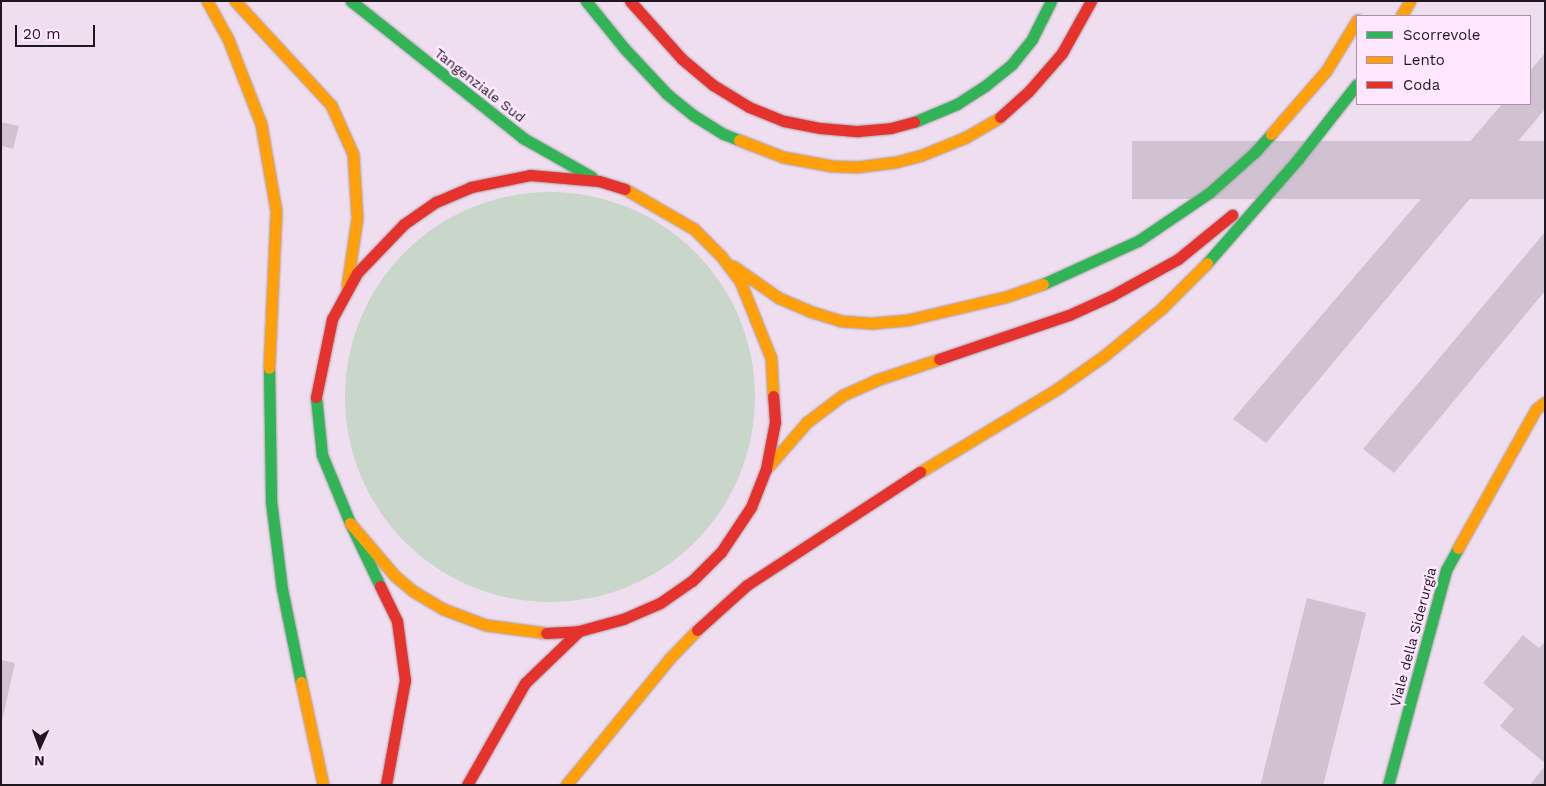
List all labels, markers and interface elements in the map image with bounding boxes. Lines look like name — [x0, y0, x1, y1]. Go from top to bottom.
scale bar — [18, 15, 98, 47]
legend — [1356, 15, 1531, 105]
text: 20 m — [23, 25, 61, 43]
text: Scorrevole — [1403, 26, 1481, 44]
street label: Tangenziale Sud — [431, 44, 529, 126]
text: Lento — [1403, 51, 1445, 69]
text: Coda — [1403, 76, 1440, 94]
street label: Viale della Siderurgia — [1386, 565, 1440, 709]
north arrow — [15, 721, 65, 771]
text: N — [34, 753, 45, 769]

